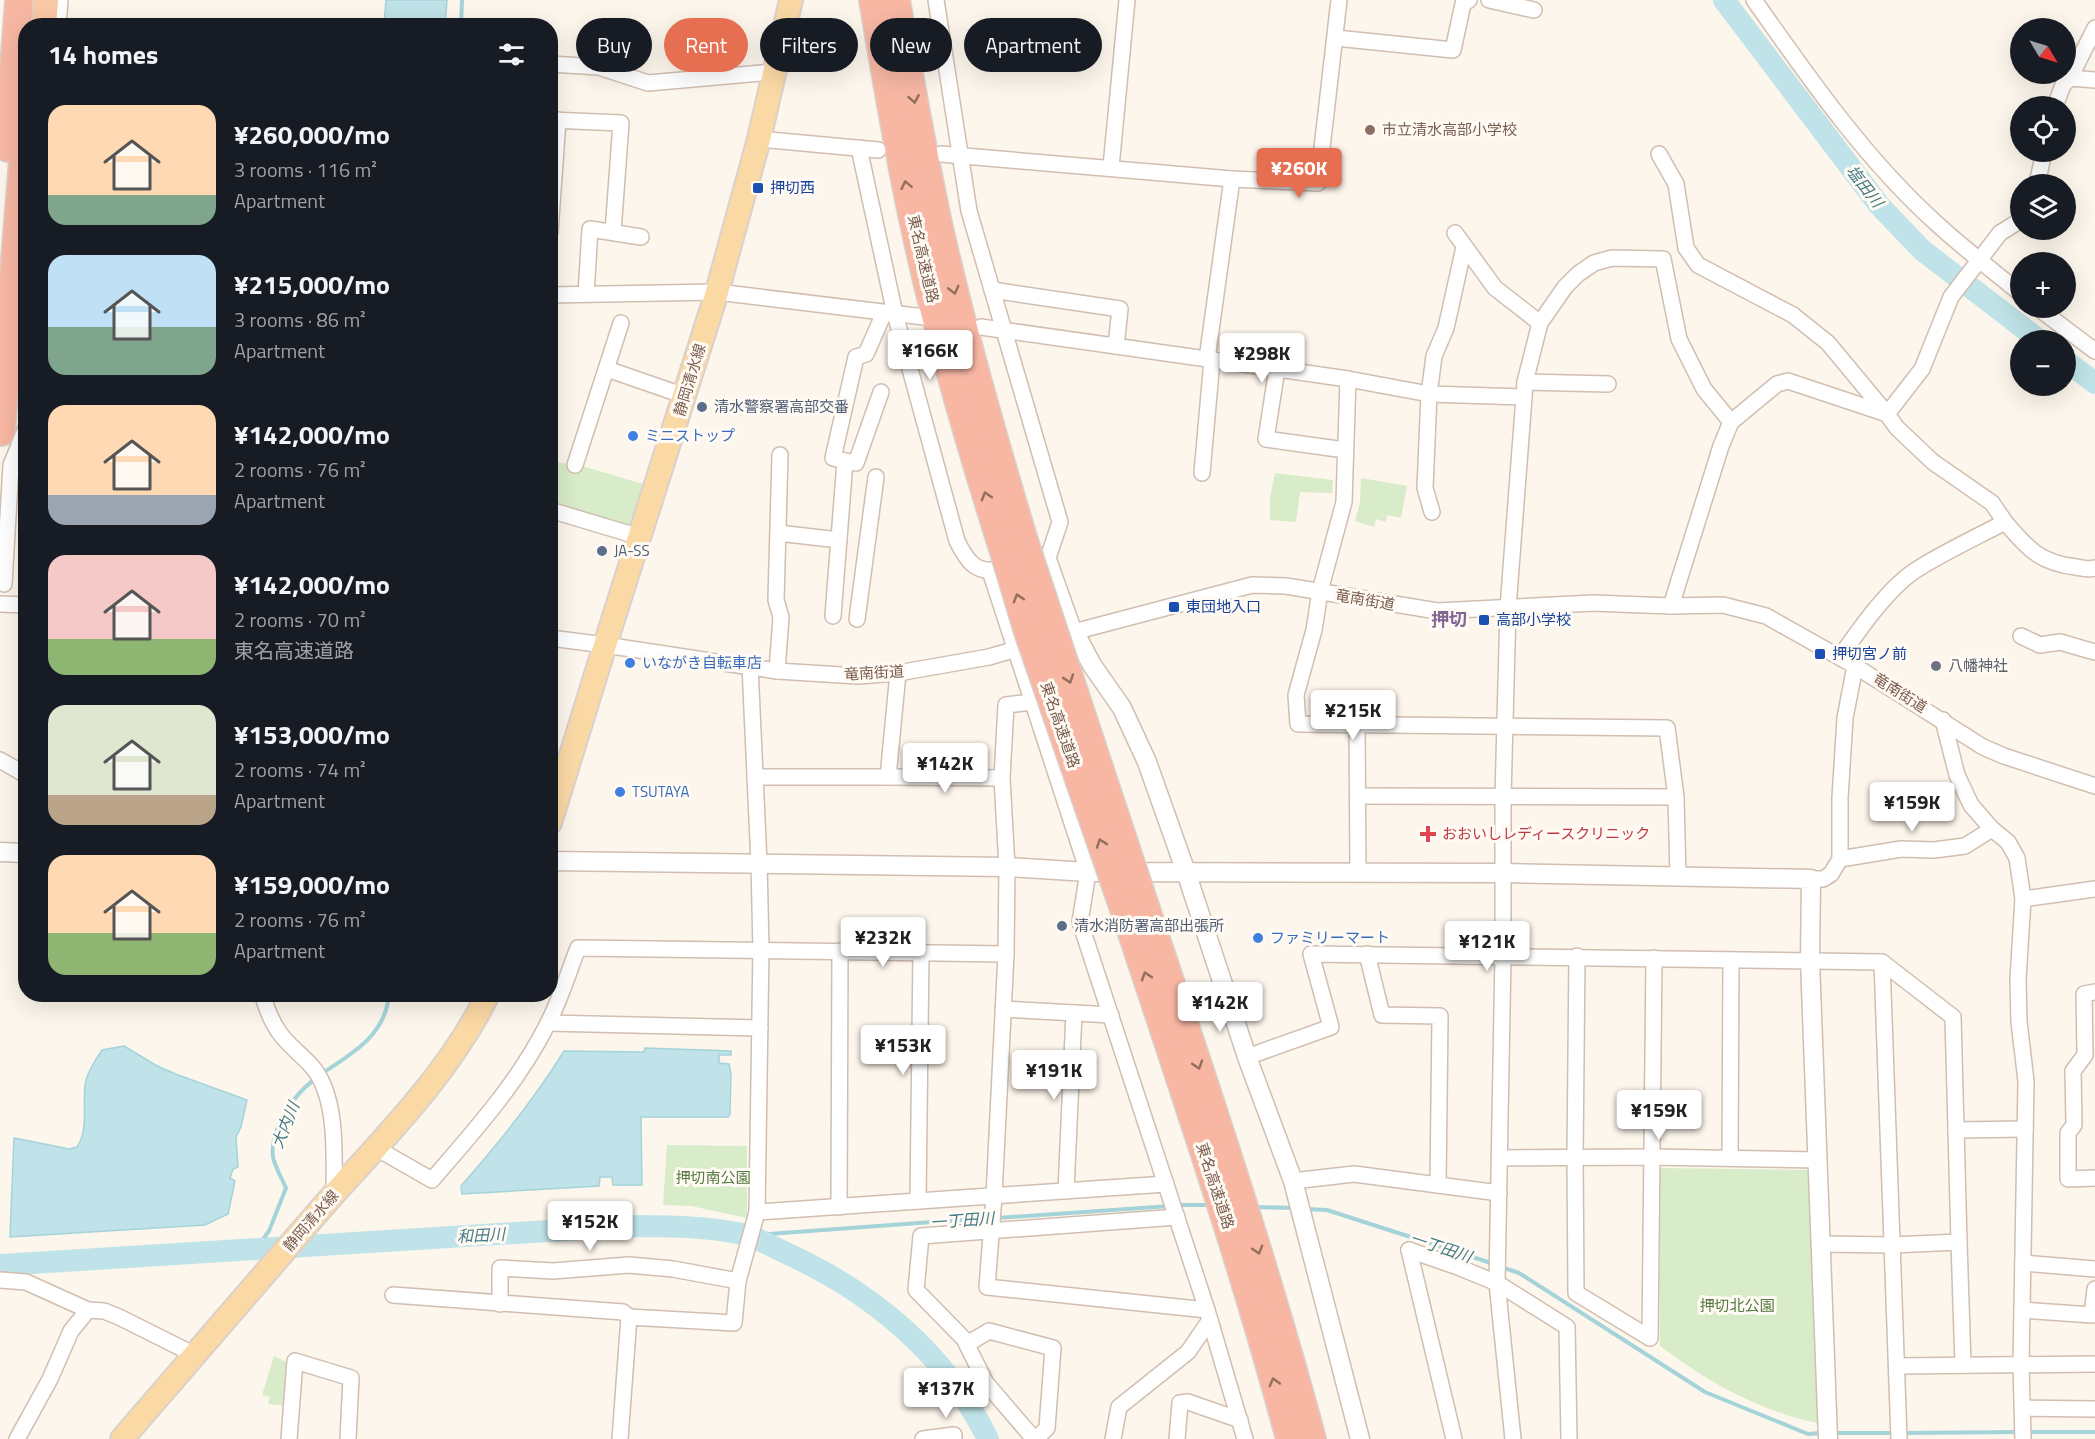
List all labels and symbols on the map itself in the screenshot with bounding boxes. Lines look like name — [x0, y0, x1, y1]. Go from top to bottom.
north arrow — [2010, 18, 2076, 84]
one-way arrow — [907, 94, 919, 104]
place label: 市立清水高部小学校 — [1382, 118, 1517, 141]
marker: 市立清水高部小学校 — [1363, 123, 1377, 137]
pin: ¥260K — [1257, 148, 1341, 199]
water label: 塩田川 — [1841, 160, 1890, 214]
place label: 押切西 — [770, 176, 815, 199]
marker: 押切西 — [751, 181, 765, 195]
one-way arrow — [900, 181, 913, 191]
street label: 東名高速道路 — [902, 212, 945, 305]
one-way arrow — [947, 284, 960, 294]
pin: ¥166K — [888, 330, 972, 381]
pin: ¥298K — [1220, 333, 1304, 384]
street label: 静岡清水線 — [668, 341, 711, 419]
place label: 清水警察署高部交番 — [714, 395, 849, 418]
marker: 清水警察署高部交番 — [695, 400, 709, 414]
place label: ミニストップ — [645, 424, 735, 447]
marker: ミニストップ — [626, 429, 640, 443]
one-way arrow — [981, 491, 993, 502]
place label: JA-SS — [614, 539, 650, 562]
marker: JA-SS — [595, 544, 609, 558]
street label: 竜南街道 — [1334, 583, 1397, 616]
one-way arrow — [1013, 593, 1025, 604]
place label: 東団地入口 — [1186, 595, 1261, 618]
marker: 東団地入口 — [1167, 600, 1181, 614]
district label: 押切 — [1431, 606, 1467, 633]
place label: 高部小学校 — [1496, 608, 1571, 631]
marker: 高部小学校 — [1477, 613, 1491, 627]
place label: 押切宮ノ前 — [1832, 642, 1907, 665]
marker: 押切宮ノ前 — [1813, 647, 1827, 661]
place label: いながき自転車店 — [642, 651, 762, 674]
place label: 八幡神社 — [1948, 654, 2008, 677]
marker: いながき自転車店 — [623, 656, 637, 670]
street label: 竜南街道 — [843, 659, 905, 686]
marker: 八幡神社 — [1929, 659, 1943, 673]
street label: 竜南街道 — [1869, 667, 1932, 718]
one-way arrow — [1061, 673, 1074, 684]
street label: 東名高速道路 — [1035, 679, 1086, 771]
pin: ¥215K — [1311, 690, 1395, 741]
pin: ¥142K — [903, 743, 987, 794]
place label: TSUTAYA — [632, 780, 689, 803]
pin: ¥159K — [1870, 782, 1954, 833]
marker: TSUTAYA — [613, 785, 627, 799]
place label: おおいしレディースクリニック — [1442, 822, 1650, 845]
marker: おおいしレディースクリニック — [1419, 825, 1437, 843]
one-way arrow — [1096, 838, 1108, 849]
place label: 清水消防署高部出張所 — [1074, 914, 1224, 937]
pin: ¥232K — [841, 917, 925, 968]
marker: 清水消防署高部出張所 — [1055, 919, 1069, 933]
pin: ¥121K — [1445, 921, 1529, 972]
place label: ファミリーマート — [1270, 926, 1390, 949]
marker: ファミリーマート — [1251, 931, 1265, 945]
one-way arrow — [1141, 971, 1154, 982]
pin: ¥142K — [1178, 982, 1262, 1033]
pin: ¥153K — [861, 1025, 945, 1076]
pin: ¥191K — [1012, 1050, 1096, 1101]
one-way arrow — [1190, 1059, 1203, 1070]
pin: ¥159K — [1617, 1090, 1701, 1141]
water label: 大内川 — [265, 1096, 306, 1152]
street label: 東名高速道路 — [1191, 1139, 1240, 1232]
park label: 押切南公園 — [675, 1166, 751, 1189]
street label: 静岡清水線 — [277, 1185, 344, 1257]
pin: ¥152K — [548, 1201, 632, 1252]
water label: 一丁田川 — [929, 1206, 997, 1234]
water label: 和田川 — [456, 1222, 508, 1248]
water label: 一丁田川 — [1407, 1226, 1477, 1269]
one-way arrow — [1251, 1244, 1263, 1255]
park label: 押切北公園 — [1699, 1294, 1775, 1317]
pin: ¥137K — [904, 1368, 988, 1419]
one-way arrow — [1269, 1378, 1282, 1388]

